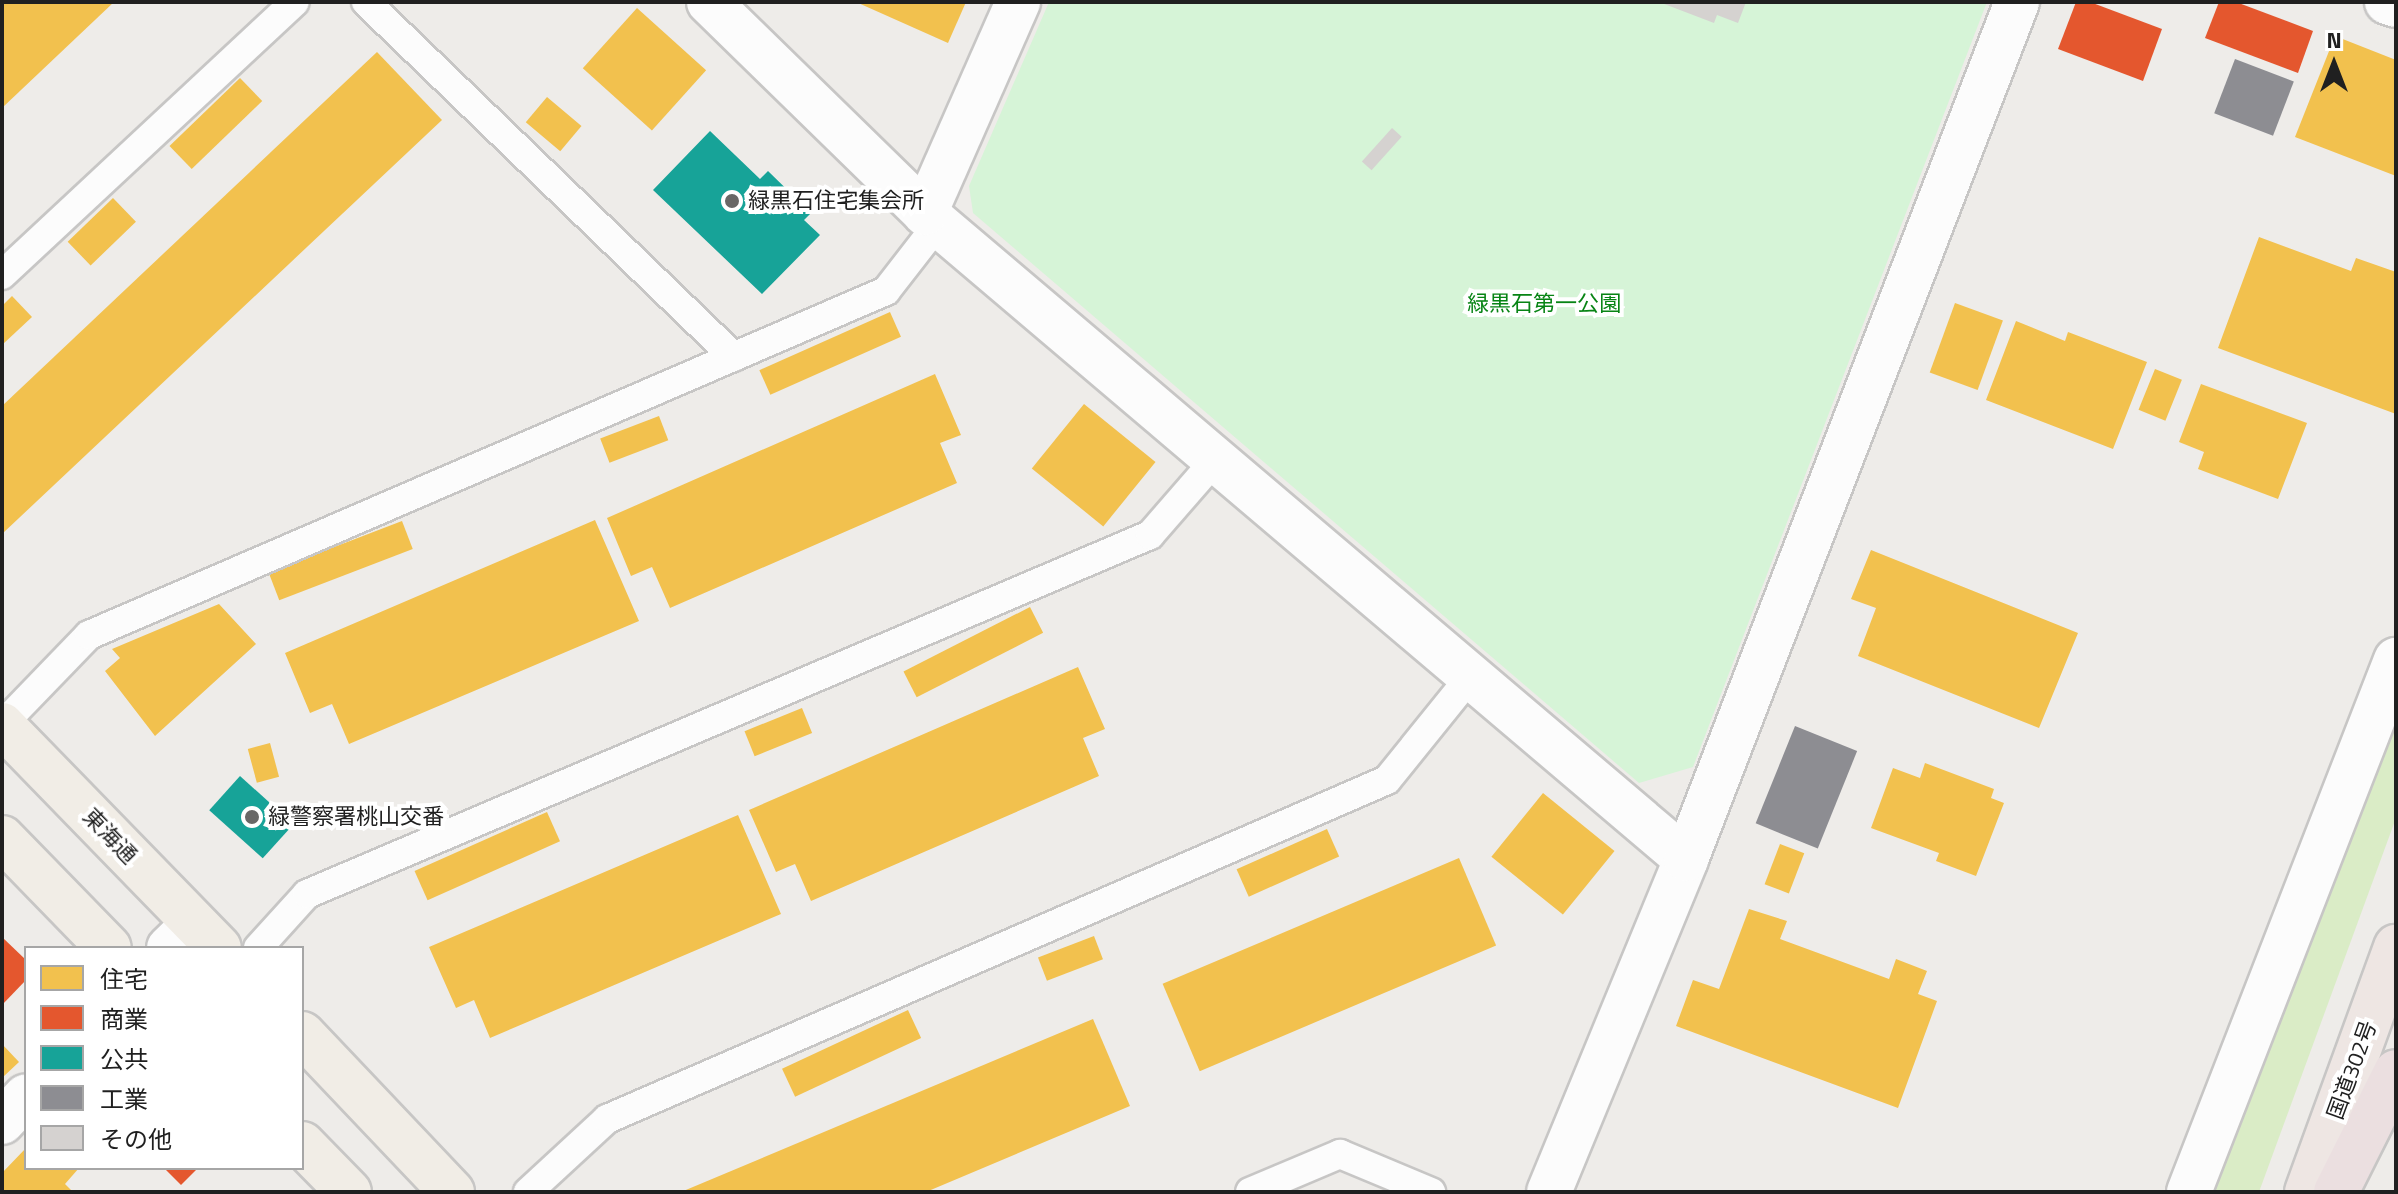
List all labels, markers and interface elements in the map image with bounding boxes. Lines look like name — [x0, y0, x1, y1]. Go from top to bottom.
text: N — [2326, 23, 2342, 57]
north arrow — [2294, 24, 2374, 104]
place label: 緑黒石住宅集会所 — [748, 188, 924, 214]
marker: 緑黒石住宅集会所 — [723, 192, 741, 210]
park label: 緑黒石第一公園 — [1467, 291, 1621, 317]
street label: 東海通 — [78, 803, 142, 869]
place label: 緑警察署桃山交番 — [268, 804, 444, 830]
marker: 緑警察署桃山交番 — [243, 808, 261, 826]
legend — [24, 946, 304, 1170]
text: 住宅 — [100, 961, 148, 997]
text: 商業 — [100, 1001, 148, 1037]
street label: 国道302号 — [2322, 1017, 2382, 1123]
text: 公共 — [100, 1041, 148, 1077]
text: 工業 — [100, 1081, 148, 1117]
text: その他 — [100, 1121, 172, 1157]

